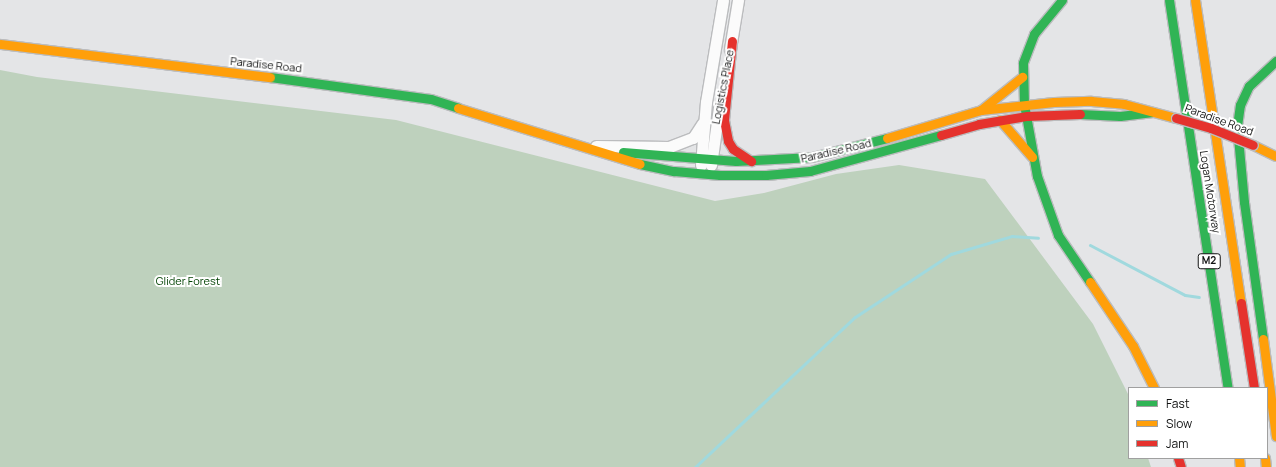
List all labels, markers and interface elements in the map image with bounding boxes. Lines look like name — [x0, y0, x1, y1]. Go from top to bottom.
street label: Logistics Place — [709, 49, 737, 125]
street label: Paradise Road — [230, 55, 302, 75]
street label: Paradise Road — [1183, 101, 1255, 139]
street label: Paradise Road — [799, 136, 873, 166]
street label: Logan Motorway — [1197, 150, 1223, 234]
road number: M2 — [1197, 253, 1221, 269]
park label: Glider Forest — [156, 274, 220, 288]
legend — [1128, 387, 1268, 459]
text: Fast — [1166, 395, 1190, 412]
text: Slow — [1166, 415, 1192, 432]
text: Jam — [1166, 435, 1188, 452]

